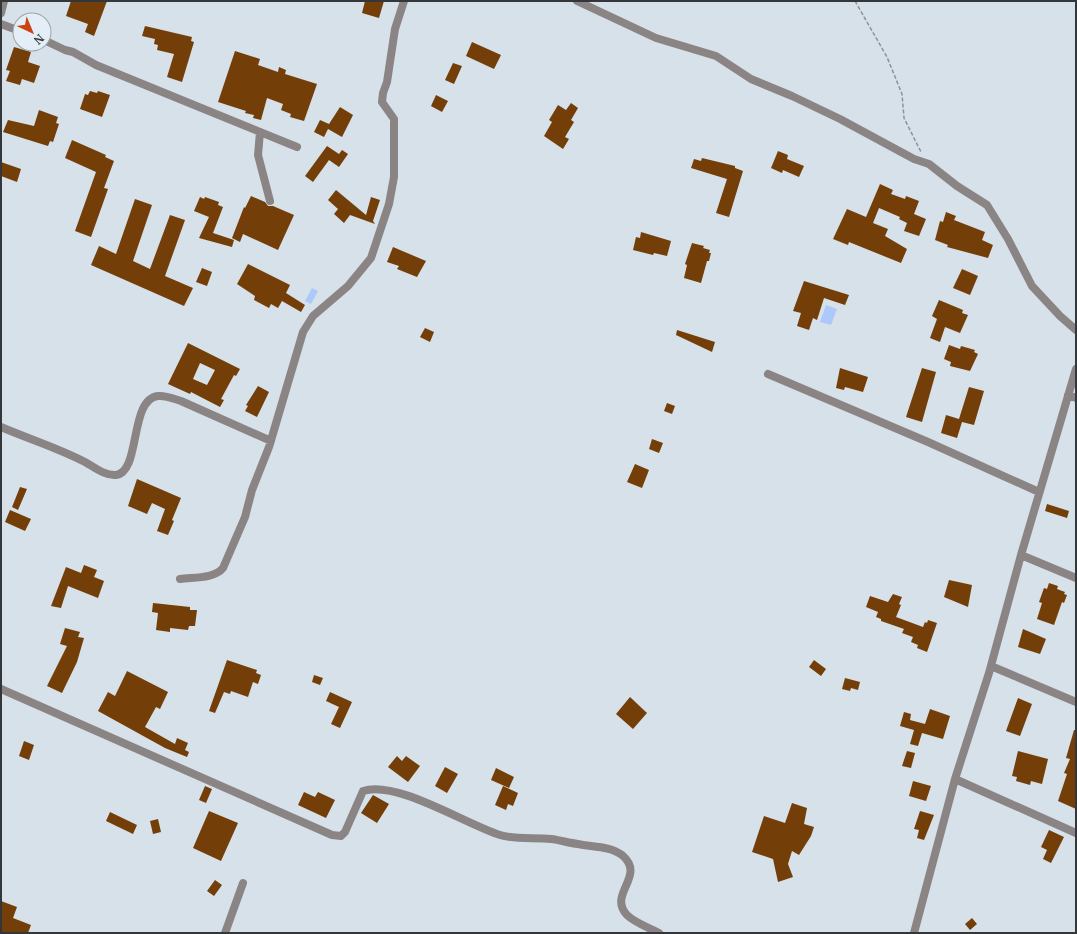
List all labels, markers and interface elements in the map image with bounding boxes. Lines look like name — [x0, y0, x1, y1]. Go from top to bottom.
north arrow — [12, 12, 52, 52]
text: N — [31, 31, 47, 47]

